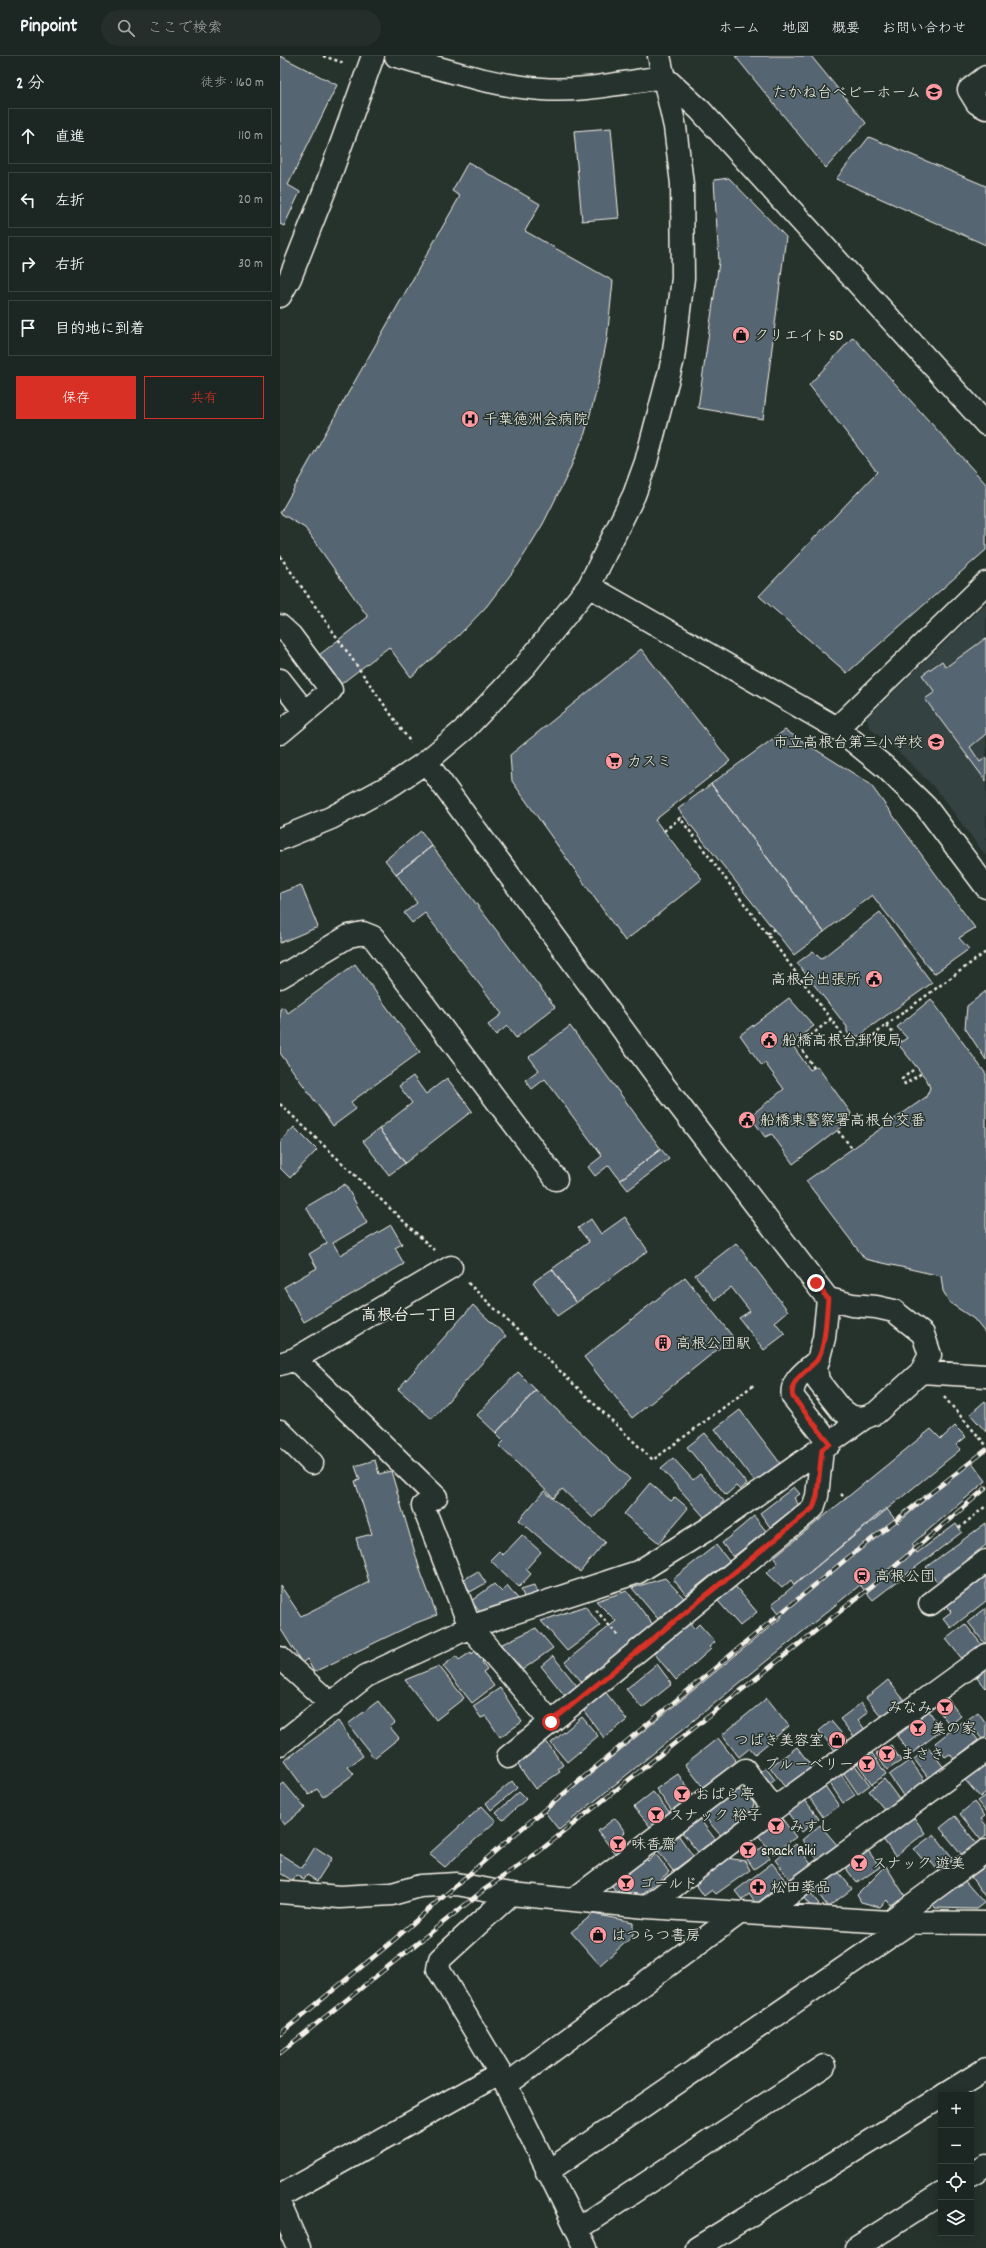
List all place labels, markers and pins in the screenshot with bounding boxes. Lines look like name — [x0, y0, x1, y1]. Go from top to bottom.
school or university icon: たかね台ベビーホーム — [924, 82, 944, 102]
place label: たかね台ベビーホーム — [772, 83, 921, 105]
shop icon: クリエイトSD — [731, 325, 751, 345]
place label: クリエイトSD — [754, 326, 844, 348]
hospital icon: 千葉徳洲会病院 — [460, 409, 480, 429]
place label: 千葉徳洲会病院 — [483, 410, 588, 432]
school or university icon: 市立高根台第三小学校 — [926, 732, 946, 752]
place label: 市立高根台第三小学校 — [773, 733, 923, 755]
supermarket icon: カスミ — [604, 751, 624, 771]
place label: カスミ — [627, 752, 672, 774]
public building icon: 高根台出張所 — [864, 969, 884, 989]
place label: 高根台出張所 — [771, 970, 861, 992]
public building icon: 船橋高根台郵便局 — [759, 1030, 779, 1050]
place label: 船橋高根台郵便局 — [782, 1031, 902, 1053]
public building icon: 船橋東警察署高根台交番 — [737, 1110, 757, 1130]
place label: 船橋東警察署高根台交番 — [760, 1111, 925, 1133]
building icon: 高根公団駅 — [653, 1333, 673, 1353]
place label: 高根公団駅 — [676, 1334, 751, 1356]
station icon: 高根公団 — [852, 1566, 872, 1586]
place label: 高根公団 — [875, 1567, 935, 1589]
bar icon: みなみ — [935, 1697, 955, 1717]
place label: みなみ — [887, 1698, 932, 1720]
bar icon: 美の家 — [908, 1718, 928, 1738]
place label: 美の家 — [931, 1719, 976, 1741]
shop icon: つばき美容室 — [827, 1730, 847, 1750]
place label: つばき美容室 — [734, 1731, 824, 1753]
bar icon: まさき — [877, 1744, 897, 1764]
place label: まさき — [900, 1745, 945, 1767]
bar icon: ブルーベリー — [857, 1754, 877, 1774]
place label: ブルーベリー — [764, 1755, 854, 1777]
bar icon: おばら亭 — [672, 1784, 692, 1804]
place label: おばら亭 — [695, 1785, 755, 1807]
bar icon: スナック 裕子 — [646, 1805, 666, 1825]
place label: スナック 裕子 — [669, 1806, 762, 1828]
bar icon: みすし — [766, 1816, 786, 1836]
place label: みすし — [789, 1817, 833, 1839]
bar icon: 味香齋 — [608, 1834, 628, 1854]
place label: 味香齋 — [631, 1835, 676, 1857]
bar icon: snack Riki — [738, 1840, 758, 1860]
place label: snack Riki — [761, 1841, 816, 1863]
bar icon: スナック 遊美 — [849, 1853, 869, 1873]
place label: スナック 遊美 — [872, 1854, 965, 1876]
bar icon: ゴールド — [616, 1873, 636, 1893]
place label: ゴールド — [639, 1874, 698, 1896]
pharmacy icon: 松田薬品 — [748, 1877, 768, 1897]
place label: 松田薬品 — [771, 1878, 831, 1900]
shop icon: はつらつ書房 — [588, 1925, 608, 1945]
place label: はつらつ書房 — [611, 1926, 700, 1948]

